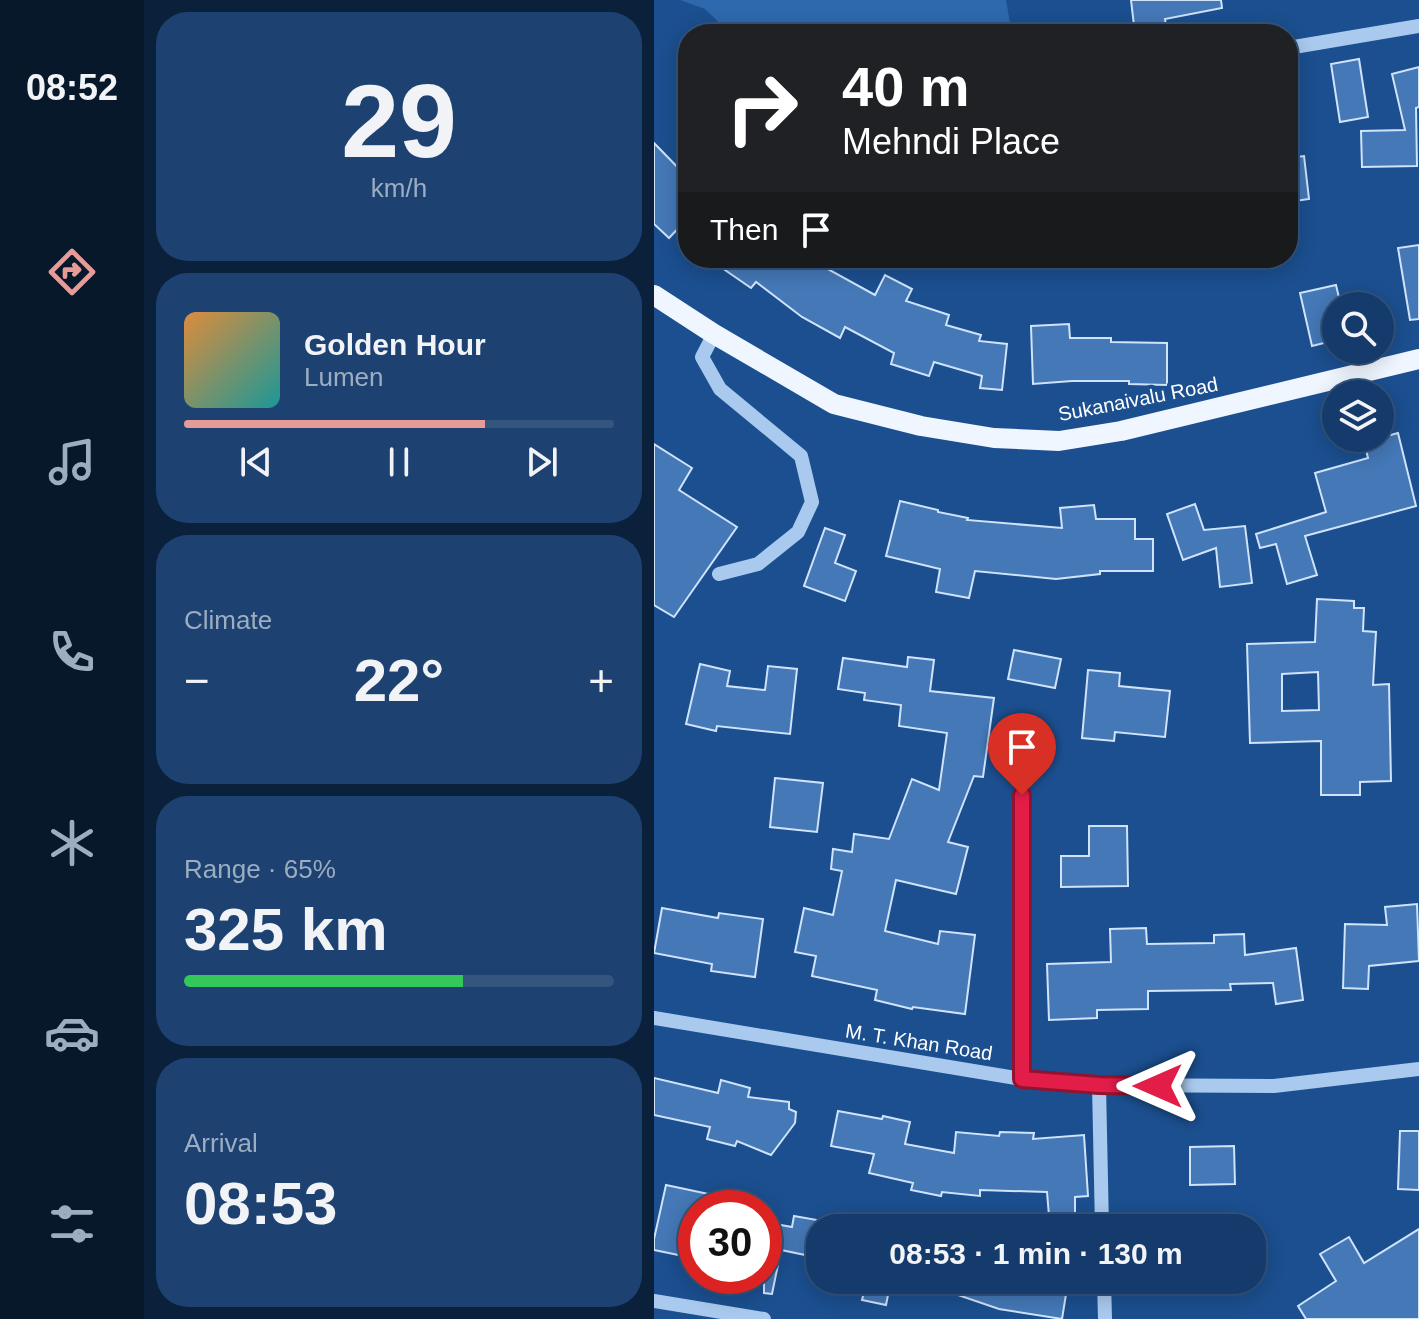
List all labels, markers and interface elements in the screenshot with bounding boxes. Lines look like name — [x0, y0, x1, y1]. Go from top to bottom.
text: 40 m — [842, 55, 970, 118]
icon: right — [710, 56, 814, 160]
text: 29 — [341, 63, 457, 179]
text: 08:52 — [26, 67, 118, 108]
text: Mehndi Place — [842, 121, 1060, 162]
text: km/h — [371, 173, 427, 203]
icon: arrive — [794, 208, 838, 252]
text: Then — [710, 213, 778, 246]
icon: directions — [44, 244, 100, 300]
map controls — [1322, 292, 1394, 452]
button: search — [1322, 292, 1394, 364]
text: Golden Hour — [304, 328, 486, 361]
text: Lumen — [304, 362, 384, 392]
street label: Sukanaivalu Road — [1056, 373, 1220, 425]
button: layers — [1322, 380, 1394, 452]
icon: music — [44, 434, 100, 490]
icon: previous — [234, 440, 278, 484]
icon: pause — [377, 440, 421, 484]
icon: next — [520, 440, 564, 484]
text: Climate — [184, 605, 272, 635]
icon: phone — [44, 624, 100, 680]
text: 22° — [354, 647, 444, 714]
text: − — [184, 656, 210, 705]
text: + — [588, 656, 614, 705]
pin — [988, 713, 1056, 795]
icon: arrive — [1000, 725, 1044, 769]
icon: climate — [44, 815, 100, 871]
text: Range · 65% — [184, 854, 336, 884]
text: 325 km — [184, 896, 388, 963]
icon: car — [44, 1005, 100, 1061]
street label: M. T. Khan Road — [844, 1020, 994, 1064]
position arrow — [1116, 1044, 1200, 1128]
text: Arrival — [184, 1128, 258, 1158]
text: 08:53 — [184, 1170, 337, 1237]
speed limit sign: 30 — [678, 1190, 782, 1294]
icon: filters — [44, 1196, 100, 1252]
text: 08:53 · 1 min · 130 m — [889, 1237, 1183, 1270]

